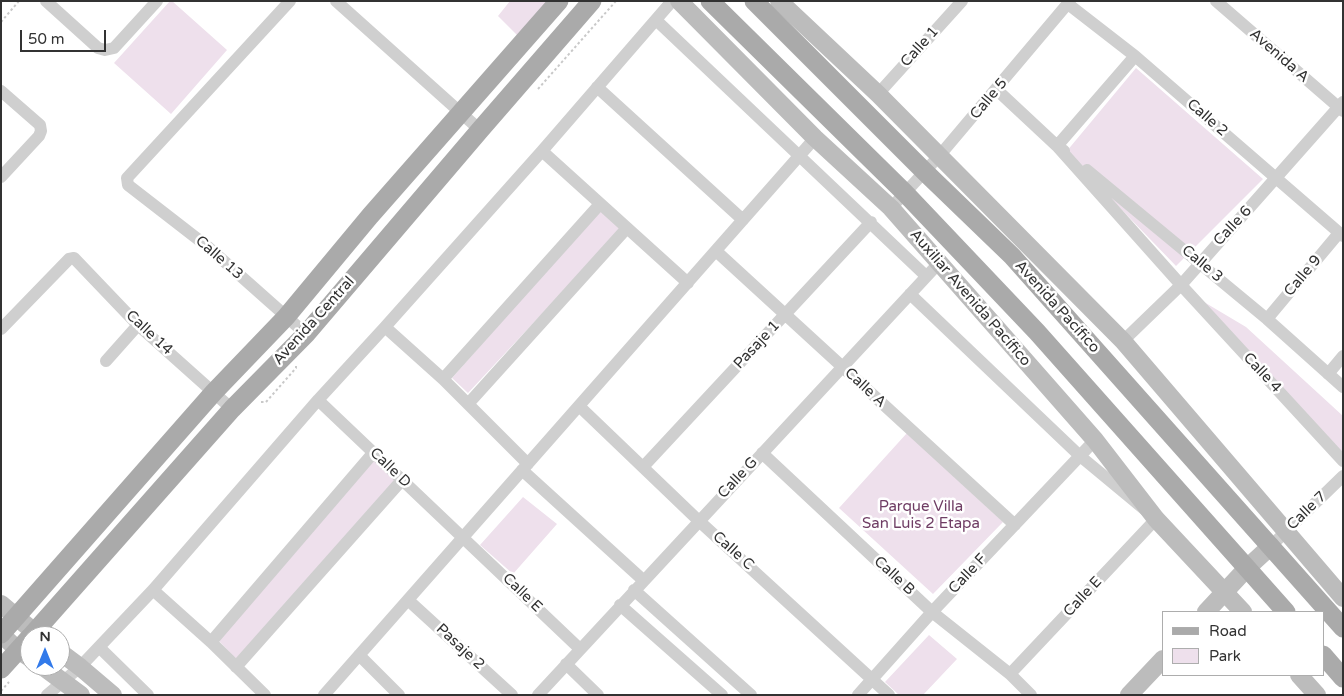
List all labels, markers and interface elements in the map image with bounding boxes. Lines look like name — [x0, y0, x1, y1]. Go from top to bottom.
scale bar — [22, 20, 109, 52]
street label: Calle 1 — [897, 23, 943, 71]
street label: Avenida A — [1246, 25, 1312, 87]
text: 50 m — [28, 30, 65, 48]
street label: Calle 5 — [967, 75, 1011, 123]
street label: Calle 2 — [1183, 95, 1231, 141]
street label: Calle 6 — [1210, 202, 1256, 250]
street label: Auxiliar Avenida Pacífico — [906, 226, 1034, 370]
street label: Calle 13 — [191, 232, 247, 284]
street label: Calle 3 — [1178, 242, 1226, 286]
street label: Calle 9 — [1281, 252, 1325, 300]
street label: Avenida Pacífico — [1011, 257, 1103, 357]
street label: Avenida Central — [270, 273, 358, 369]
street label: Calle 14 — [122, 307, 176, 359]
street label: Pasaje 1 — [730, 317, 784, 373]
street label: Calle 4 — [1239, 349, 1285, 397]
street label: Calle A — [841, 364, 889, 412]
street label: Calle D — [366, 444, 414, 492]
street label: Calle G — [714, 454, 762, 502]
street label: Calle 7 — [1283, 488, 1331, 534]
park label: Parque Villa San Luis 2 Etapa — [862, 498, 980, 533]
street label: Calle C — [709, 528, 757, 574]
street label: Calle F — [945, 550, 991, 598]
street label: Calle B — [870, 553, 918, 599]
street label: Calle E — [498, 570, 546, 616]
street label: Calle E — [1060, 573, 1106, 621]
legend — [1162, 611, 1324, 676]
street label: Pasaje 2 — [432, 620, 488, 674]
text: Road — [1209, 622, 1247, 640]
north arrow — [20, 626, 70, 676]
text: N — [39, 628, 51, 645]
text: Park — [1209, 647, 1241, 665]

